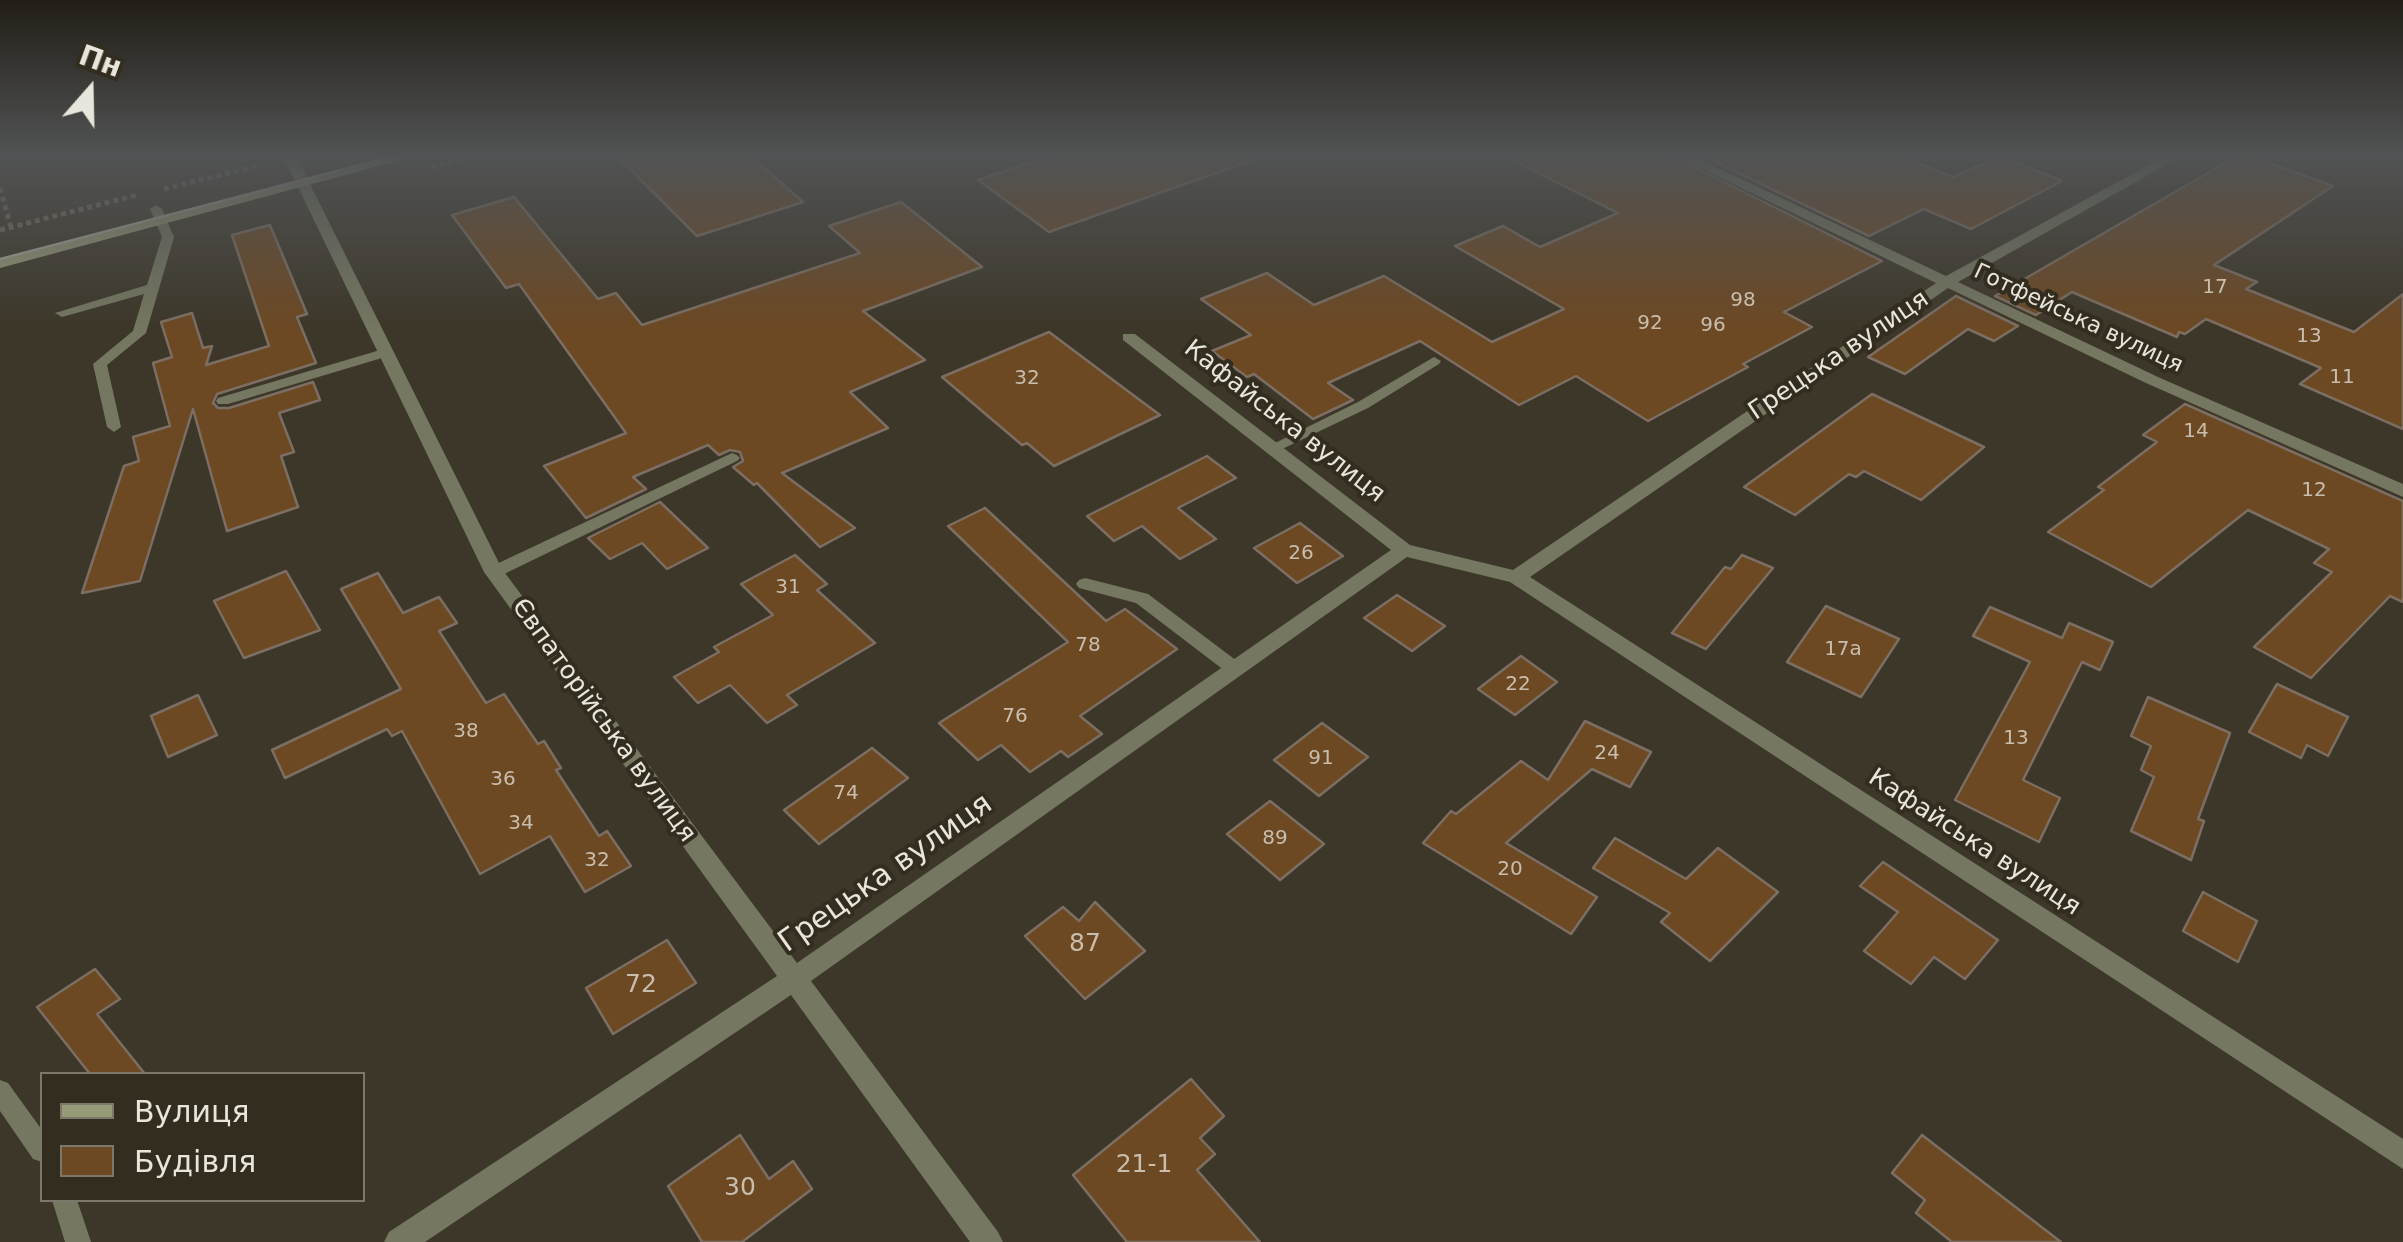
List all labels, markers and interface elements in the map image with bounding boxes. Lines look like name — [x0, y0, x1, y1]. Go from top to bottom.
text: Пн — [75, 39, 126, 84]
north arrow — [40, 40, 140, 140]
street label: Готфейська вулиця — [1969, 259, 2187, 379]
house number: 17 — [2202, 276, 2228, 300]
street label: Грецька вулиця — [1743, 285, 1935, 427]
house number: 98 — [1730, 289, 1756, 313]
house number: 92 — [1637, 312, 1663, 336]
house number: 96 — [1700, 314, 1726, 338]
house number: 13 — [2296, 325, 2322, 349]
street label: Кафайська вулиця — [1178, 334, 1390, 510]
house number: 11 — [2329, 366, 2355, 390]
house number: 32 — [1014, 367, 1040, 391]
house number: 14 — [2183, 420, 2209, 444]
house number: 12 — [2301, 479, 2327, 503]
house number: 26 — [1288, 542, 1314, 566]
house number: 31 — [775, 576, 801, 600]
street label: Євпаторійська вулиця — [505, 593, 701, 849]
house number: 78 — [1075, 634, 1101, 658]
house number: 17а — [1824, 638, 1862, 662]
house number: 22 — [1505, 673, 1531, 697]
house number: 76 — [1002, 705, 1028, 729]
house number: 38 — [453, 720, 479, 744]
house number: 13 — [2003, 727, 2029, 751]
house number: 24 — [1594, 742, 1620, 766]
house number: 91 — [1308, 747, 1334, 771]
street label: Кафайська вулиця — [1862, 763, 2086, 923]
house number: 36 — [490, 768, 516, 792]
house number: 74 — [833, 782, 859, 806]
street label: Грецька вулиця — [772, 787, 1000, 961]
house number: 34 — [508, 812, 534, 836]
house number: 89 — [1262, 827, 1288, 851]
house number: 32 — [584, 849, 610, 873]
house number: 20 — [1497, 858, 1523, 882]
house number: 87 — [1069, 929, 1101, 959]
house number: 72 — [625, 970, 657, 1000]
legend — [40, 1072, 365, 1202]
text: Вулиця — [134, 1094, 249, 1129]
text: Будівля — [134, 1144, 256, 1179]
house number: 21-1 — [1116, 1150, 1172, 1180]
house number: 30 — [724, 1173, 756, 1203]

